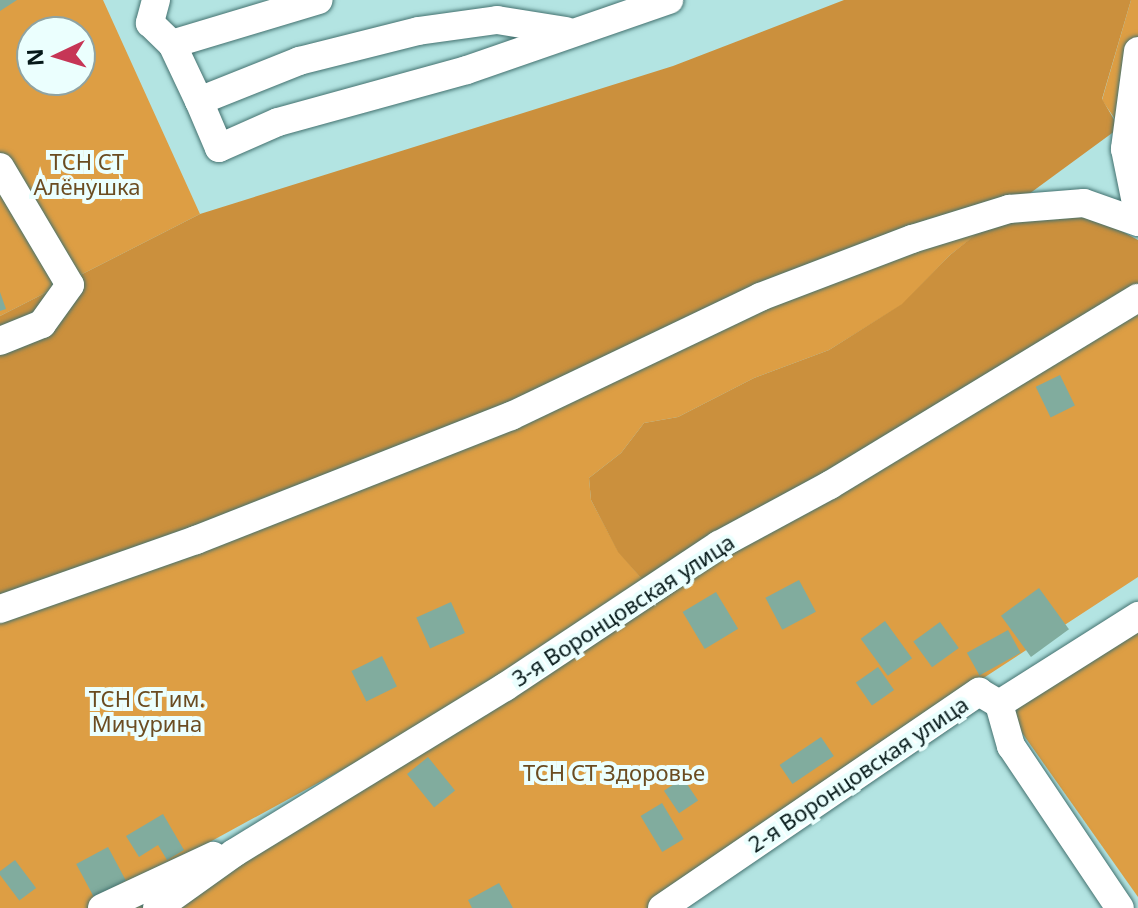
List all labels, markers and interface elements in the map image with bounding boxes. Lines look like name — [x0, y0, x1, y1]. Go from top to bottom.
north arrow — [16, 16, 96, 96]
text: N — [18, 48, 50, 68]
park label: ТСН СТ Алёнушка — [34, 148, 140, 200]
street label: 3-я Воронцовская улица — [507, 528, 739, 692]
park label: ТСН СТ им. Мичурина — [89, 685, 205, 736]
street label: 2-я Воронцовская улица — [743, 691, 973, 857]
park label: ТСН СТ Здоровье — [523, 760, 705, 786]

